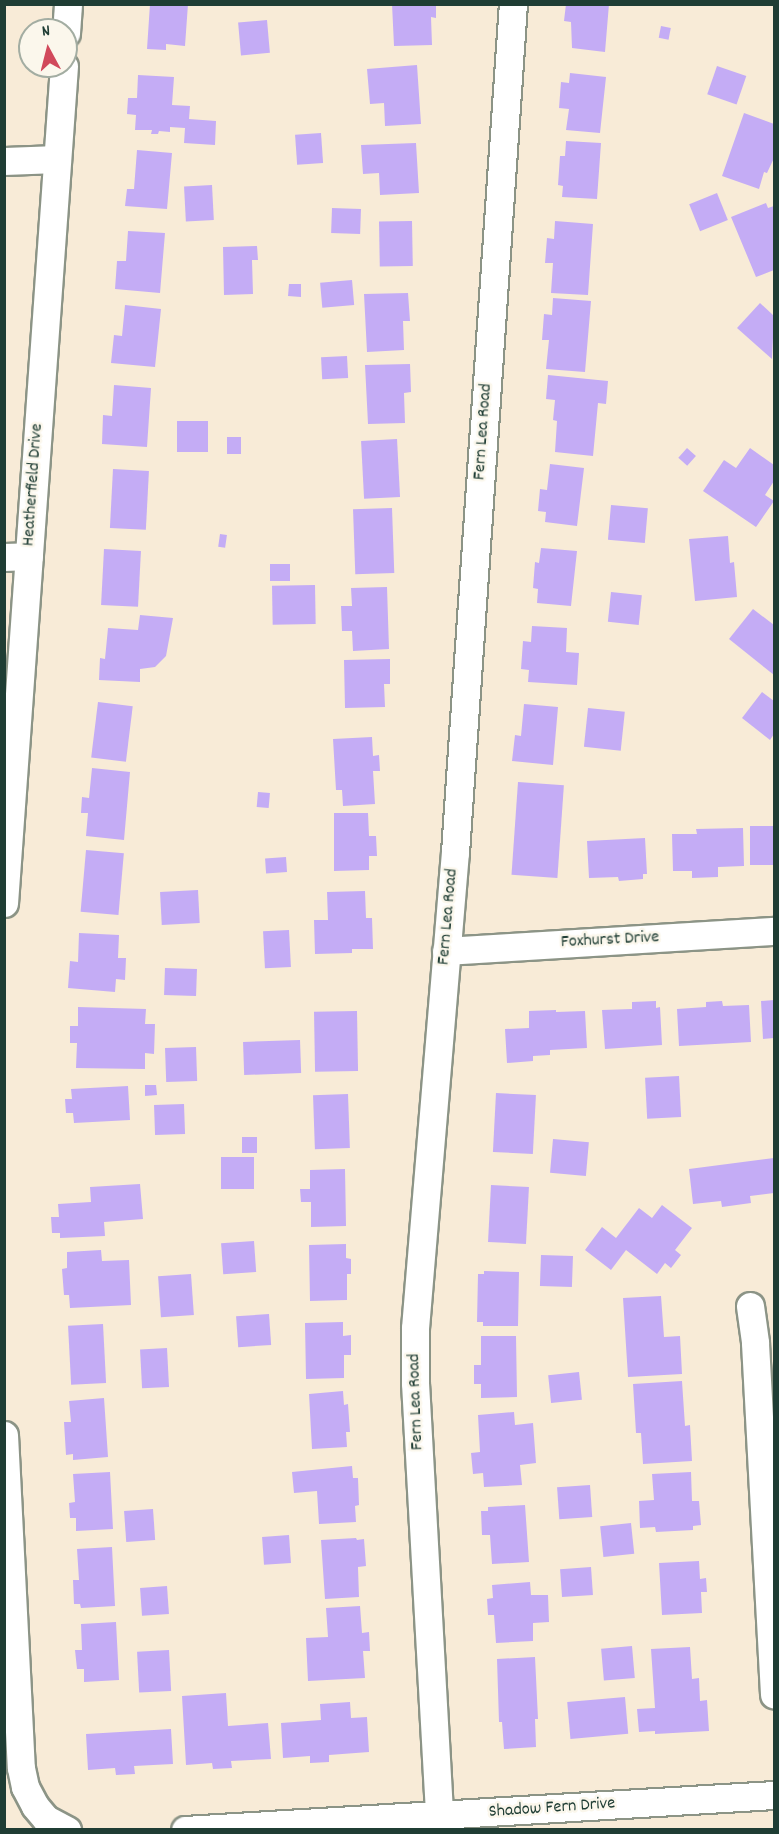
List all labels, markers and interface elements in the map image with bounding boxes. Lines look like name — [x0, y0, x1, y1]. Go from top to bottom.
north arrow — [18, 18, 78, 78]
text: N — [41, 20, 51, 44]
street label: Fern Lea Road — [470, 383, 498, 481]
street label: Heatherfield Drive — [19, 423, 49, 547]
street label: Fern Lea Road — [434, 868, 464, 966]
street label: Foxhurst Drive — [560, 928, 660, 954]
street label: Fern Lea Road — [405, 1353, 429, 1451]
street label: Shadow Fern Drive — [488, 1794, 616, 1824]

